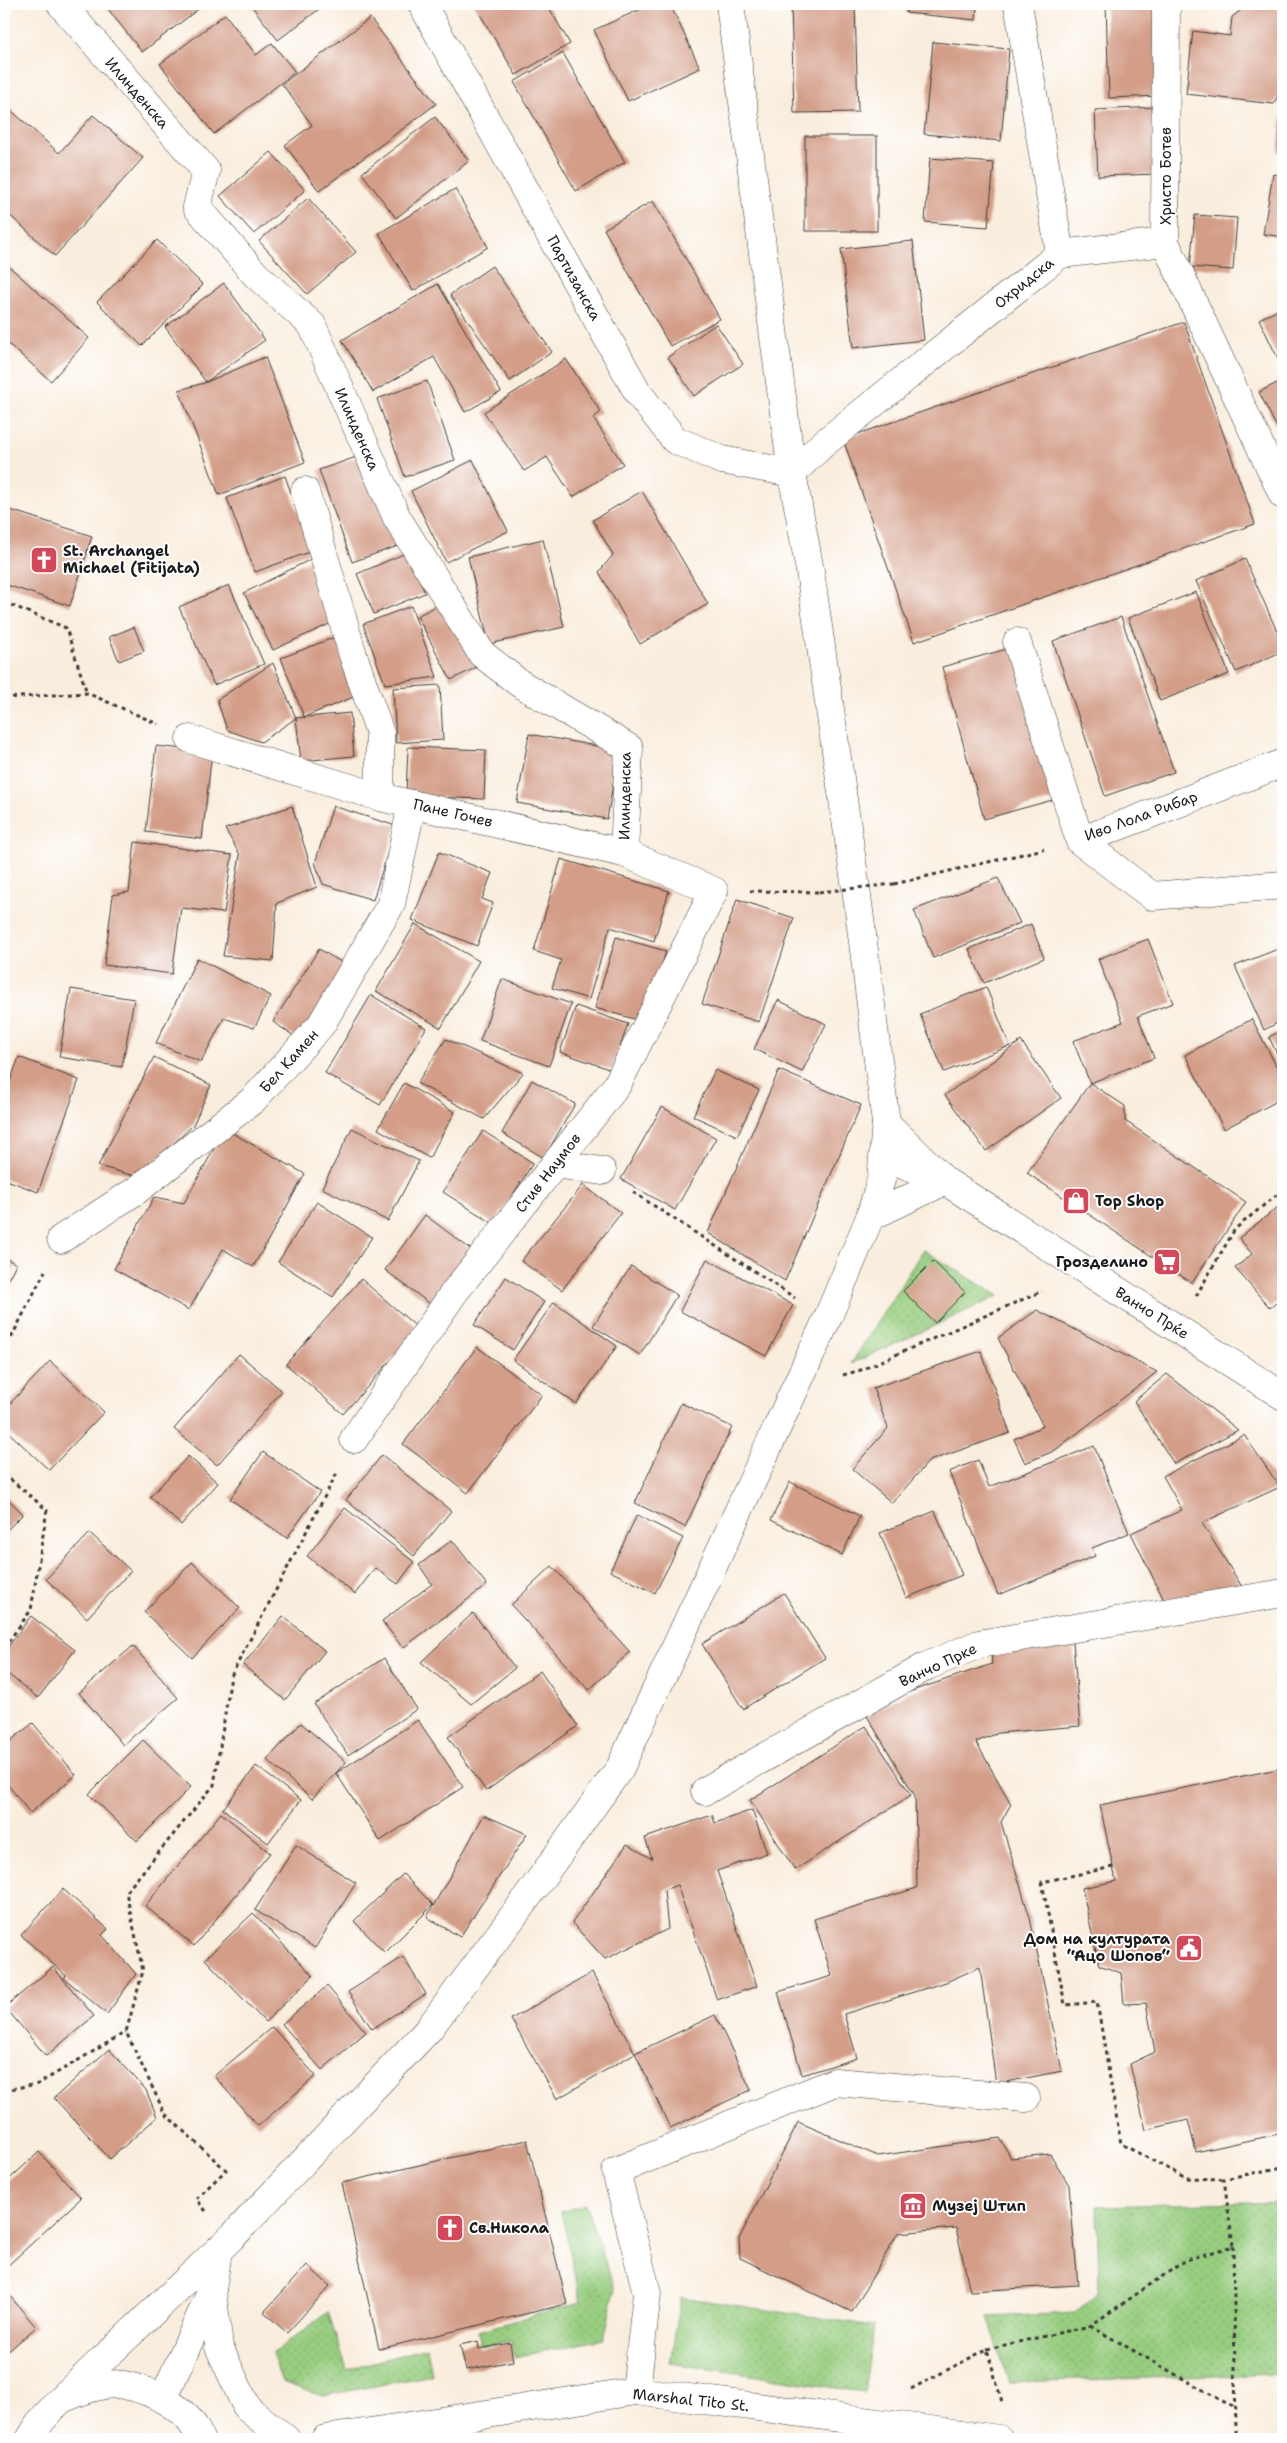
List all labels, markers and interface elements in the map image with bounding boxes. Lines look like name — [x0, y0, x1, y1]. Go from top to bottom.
street label: Илинденска — [100, 53, 174, 133]
street label: Христо Ботев — [1156, 127, 1176, 225]
street label: Партизанска — [542, 232, 606, 325]
street label: Охридска — [990, 253, 1058, 313]
street label: Илинденска — [330, 385, 384, 474]
place label: St. Archangel Michael (Fitijata) — [63, 541, 200, 578]
church icon: St. Archangel Michael (Fitijata) — [29, 545, 59, 575]
street label: Илинденска — [614, 751, 636, 840]
street label: Иво Лола Рибар — [1082, 786, 1200, 846]
street label: Пане Гочев — [411, 794, 495, 832]
street label: Бел Камен — [255, 1025, 323, 1097]
street label: Стив Наумов — [511, 1129, 585, 1217]
shop icon: Top Shop — [1061, 1186, 1091, 1216]
place label: Top Shop — [1095, 1191, 1164, 1211]
supermarket icon: Грозделино — [1152, 1247, 1182, 1277]
place label: Грозделино — [1056, 1252, 1148, 1272]
street label: Ванчо Прќе — [1111, 1282, 1193, 1344]
street label: Ванчо Прке — [896, 1638, 980, 1692]
place label: Дом на културата “Ацо Шопов“ — [1024, 1929, 1171, 1966]
public building icon: Дом на културата “Ацо Шопов“ — [1174, 1933, 1204, 1963]
museum icon: Музеј Штип — [898, 2191, 928, 2221]
place label: Музеј Штип — [932, 2196, 1026, 2216]
church icon: Св.Никола — [435, 2213, 465, 2243]
place label: Св.Никола — [469, 2218, 550, 2238]
street label: Marshal Tito St. — [632, 2384, 750, 2416]

